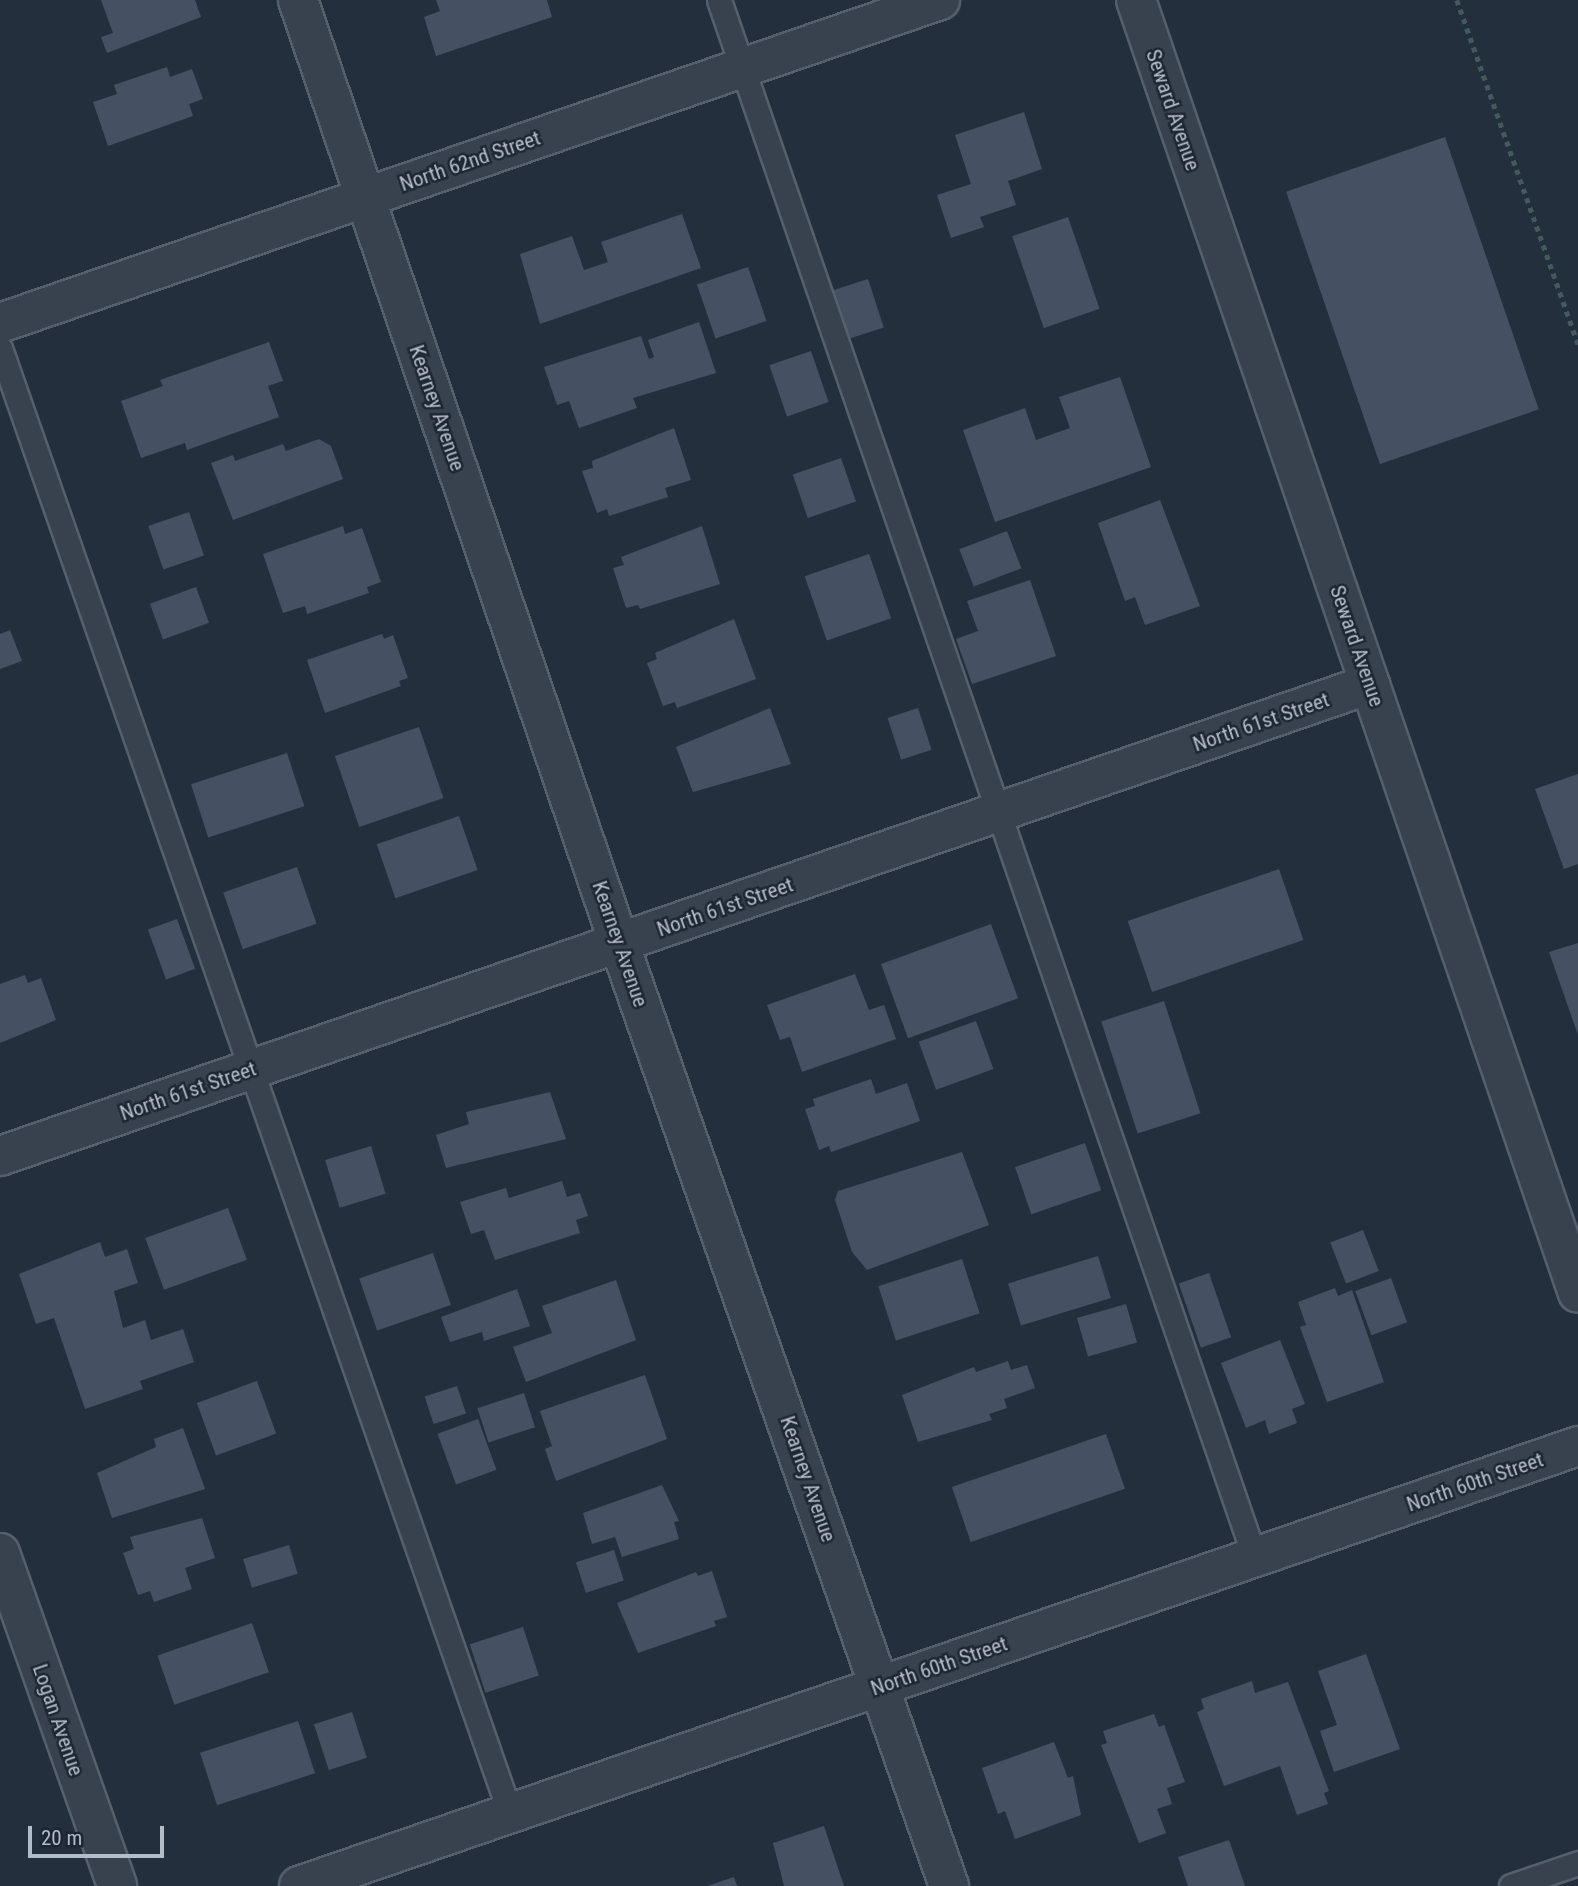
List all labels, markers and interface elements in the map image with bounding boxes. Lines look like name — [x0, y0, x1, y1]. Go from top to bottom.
street label: Seward Avenue — [1141, 46, 1205, 174]
street label: North 62nd Street — [396, 125, 544, 197]
street label: Kearney Avenue — [404, 342, 470, 474]
street label: Seward Avenue — [1325, 582, 1389, 710]
street label: North 61st Street — [1190, 687, 1332, 757]
street label: North 61st Street — [654, 872, 796, 942]
street label: Kearney Avenue — [587, 878, 653, 1010]
street label: North 61st Street — [117, 1056, 259, 1126]
street label: Kearney Avenue — [775, 1413, 841, 1545]
street label: North 60th Street — [1403, 1447, 1547, 1517]
street label: North 60th Street — [867, 1631, 1011, 1701]
street label: Logan Avenue — [27, 1661, 89, 1779]
scale bar — [32, 1812, 168, 1856]
text: 20 m — [41, 1826, 82, 1850]

